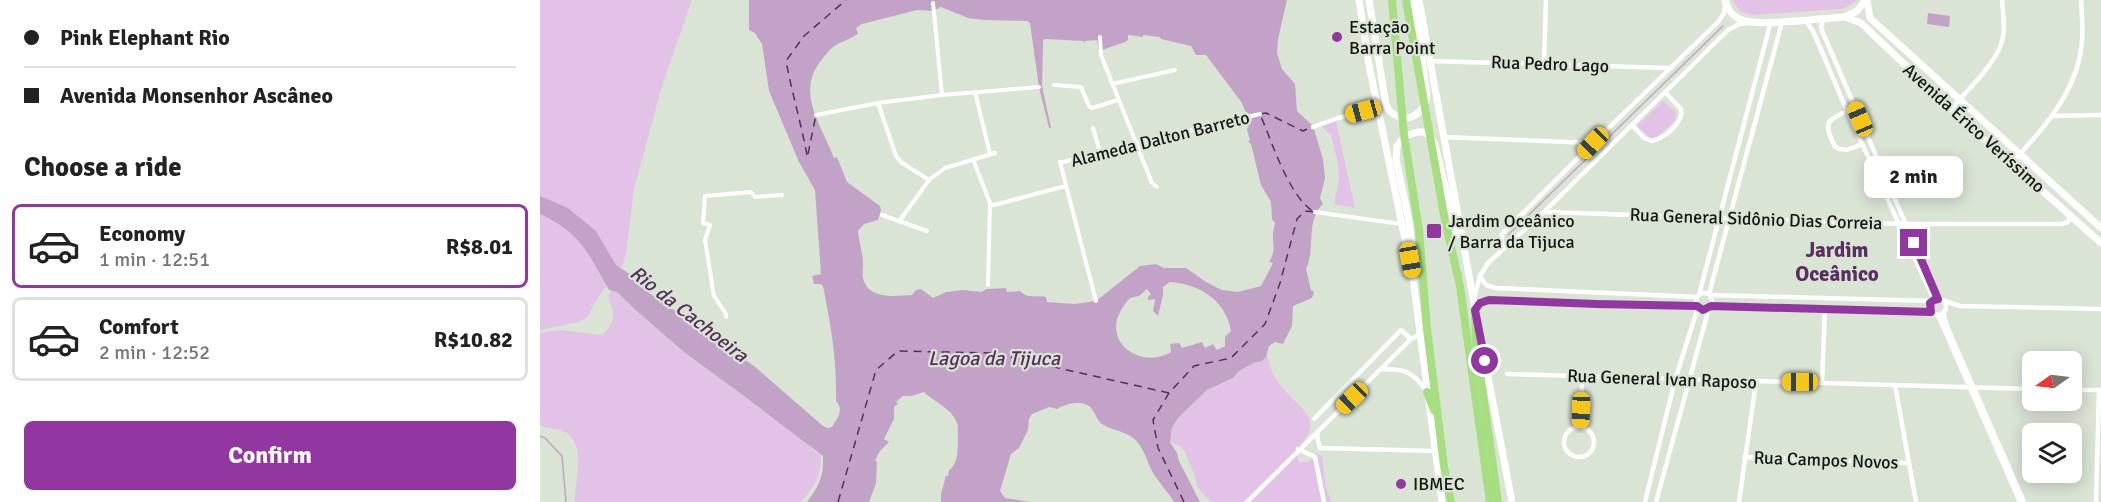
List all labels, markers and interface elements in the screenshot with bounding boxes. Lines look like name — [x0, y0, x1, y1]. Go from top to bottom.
place label: Estação Barra Point — [1349, 16, 1435, 59]
text: Pink Elephant Rio — [60, 24, 230, 51]
marker: Estação Barra Point — [1330, 30, 1344, 44]
street label: Rua Pedro Lago — [1490, 51, 1610, 77]
street label: Avenida Érico Veríssimo — [1899, 58, 2049, 198]
text: Avenida Monsenhor Ascâneo — [60, 82, 333, 109]
car — [1343, 98, 1383, 124]
car — [1845, 99, 1875, 139]
street label: Alameda Dalton Barreto — [1068, 106, 1252, 172]
car — [1574, 124, 1612, 162]
text: Choose a ride — [24, 151, 182, 184]
callout: 2 min — [1864, 156, 1964, 198]
text: 2 min — [1889, 164, 1938, 189]
street label: Rua General Sidônio Dias Correia — [1629, 204, 1883, 234]
place label: Jardim Oceânico / Barra da Tijuca — [1448, 210, 1575, 253]
icon: car — [27, 219, 81, 273]
text: Economy — [99, 220, 185, 247]
marker: Jardim Oceânico / Barra da Tijuca — [1425, 222, 1443, 240]
route end — [1900, 229, 1927, 256]
text: R$8.01 — [446, 233, 513, 260]
district label: Jardim Oceânico — [1795, 237, 1879, 287]
car — [1398, 241, 1422, 279]
text: 1 min · 12:51 — [99, 247, 210, 272]
water label: Rio da Cachoeira — [625, 260, 754, 368]
icon: car — [27, 312, 81, 366]
text: Comfort — [99, 313, 179, 340]
text: R$10.82 — [434, 326, 513, 353]
text: 2 min · 12:52 — [99, 340, 210, 365]
water label: Lagoa da Tijuca — [928, 346, 1061, 371]
route start — [1471, 347, 1498, 374]
north arrow — [2022, 351, 2082, 411]
map controls — [2022, 351, 2082, 483]
street label: Rua General Ivan Raposo — [1567, 365, 1757, 393]
car — [1782, 373, 1818, 391]
car — [1333, 379, 1371, 417]
car — [1571, 392, 1591, 428]
button: Confirm — [24, 421, 516, 490]
button: layers — [2022, 423, 2082, 483]
street label: Rua Campos Novos — [1753, 446, 1899, 474]
place label: IBMEC — [1413, 473, 1465, 495]
marker: IBMEC — [1394, 477, 1408, 491]

